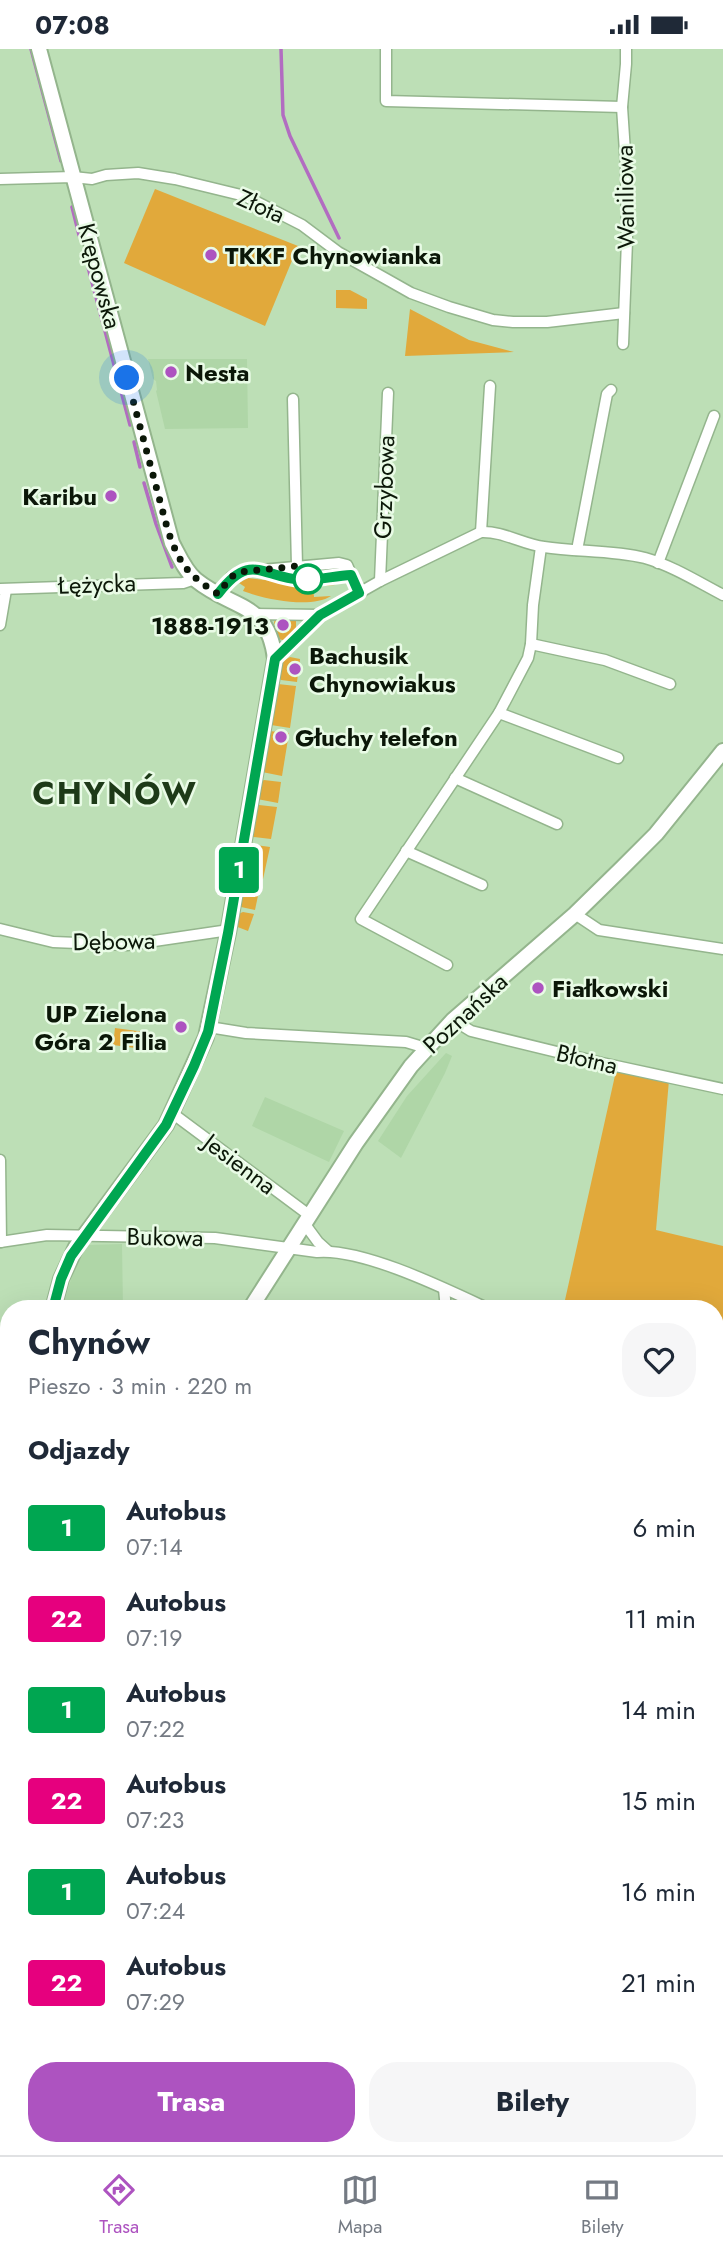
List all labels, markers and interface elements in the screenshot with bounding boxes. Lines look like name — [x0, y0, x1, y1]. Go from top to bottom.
text: 07:08 — [35, 6, 110, 44]
street label: Waniliowa — [607, 145, 643, 249]
street label: Złota — [231, 180, 291, 232]
street label: Krępowska — [69, 219, 131, 333]
place label: TKKF Chynowianka — [225, 238, 441, 273]
marker: TKKF Chynowianka — [203, 247, 219, 263]
place label: Nesta — [185, 355, 249, 390]
your location — [109, 360, 144, 395]
marker: Nesta — [163, 364, 179, 380]
street label: Grzybowa — [365, 435, 403, 539]
place label: Karibu — [22, 479, 97, 514]
marker: Karibu — [103, 488, 119, 504]
unlabelled marker — [293, 564, 323, 594]
street label: Łężycka — [56, 565, 137, 603]
place label: 1888-1913 — [151, 608, 269, 643]
marker: 1888-1913 — [275, 617, 291, 633]
place label: Bachusik Chynowiakus — [309, 638, 456, 701]
marker: Bachusik Chynowiakus — [287, 661, 303, 677]
place label: Głuchy telefon — [295, 720, 458, 755]
marker: Głuchy telefon — [273, 729, 289, 745]
district label: CHYNÓW — [32, 770, 198, 816]
line badge: 1 — [216, 847, 262, 893]
text: 1 — [233, 852, 245, 887]
street label: Dębowa — [72, 923, 156, 959]
street label: Poznańska — [415, 964, 515, 1062]
place label: Fiałkowski — [552, 971, 668, 1006]
marker: Fiałkowski — [530, 980, 546, 996]
place label: UP Zielona Góra 2 Filia — [34, 996, 167, 1059]
marker: UP Zielona Góra 2 Filia — [173, 1019, 189, 1035]
street label: Błotna — [553, 1035, 621, 1083]
street label: Jesienna — [194, 1123, 284, 1203]
street label: Bukowa — [126, 1219, 204, 1255]
text: Chynów — [28, 1319, 150, 1366]
button: heart — [622, 1323, 696, 1397]
text: Pieszo · 3 min · 220 m — [28, 1369, 252, 1403]
text: Odjazdy — [28, 1431, 130, 1469]
text: Autobus — [126, 1492, 226, 1530]
text: 6 min — [633, 1509, 696, 1547]
text: 1 — [60, 1510, 73, 1545]
text: 07:14 — [126, 1530, 183, 1564]
text: Autobus — [126, 1583, 226, 1621]
text: 11 min — [624, 1600, 696, 1638]
text: 22 — [51, 1601, 82, 1636]
text: 07:19 — [126, 1621, 182, 1655]
text: Autobus — [126, 1674, 226, 1712]
text: 14 min — [621, 1691, 696, 1729]
text: 1 — [60, 1692, 73, 1727]
text: 07:22 — [126, 1712, 185, 1746]
text: Autobus — [126, 1765, 226, 1803]
text: 15 min — [621, 1782, 696, 1820]
text: 22 — [51, 1783, 82, 1818]
text: 07:23 — [126, 1803, 184, 1837]
text: Autobus — [126, 1856, 226, 1894]
text: 16 min — [621, 1873, 696, 1911]
text: 1 — [60, 1874, 73, 1909]
text: 07:24 — [126, 1894, 185, 1928]
text: Autobus — [126, 1947, 226, 1985]
text: 21 min — [621, 1964, 696, 2002]
text: 22 — [51, 1965, 82, 2000]
text: 07:29 — [126, 1985, 185, 2019]
button: Trasa — [28, 2062, 355, 2142]
button: Bilety — [369, 2062, 696, 2142]
tab: Trasa — [99, 2171, 139, 2240]
tab: Mapa — [338, 2171, 382, 2240]
tab: Bilety — [581, 2171, 624, 2240]

